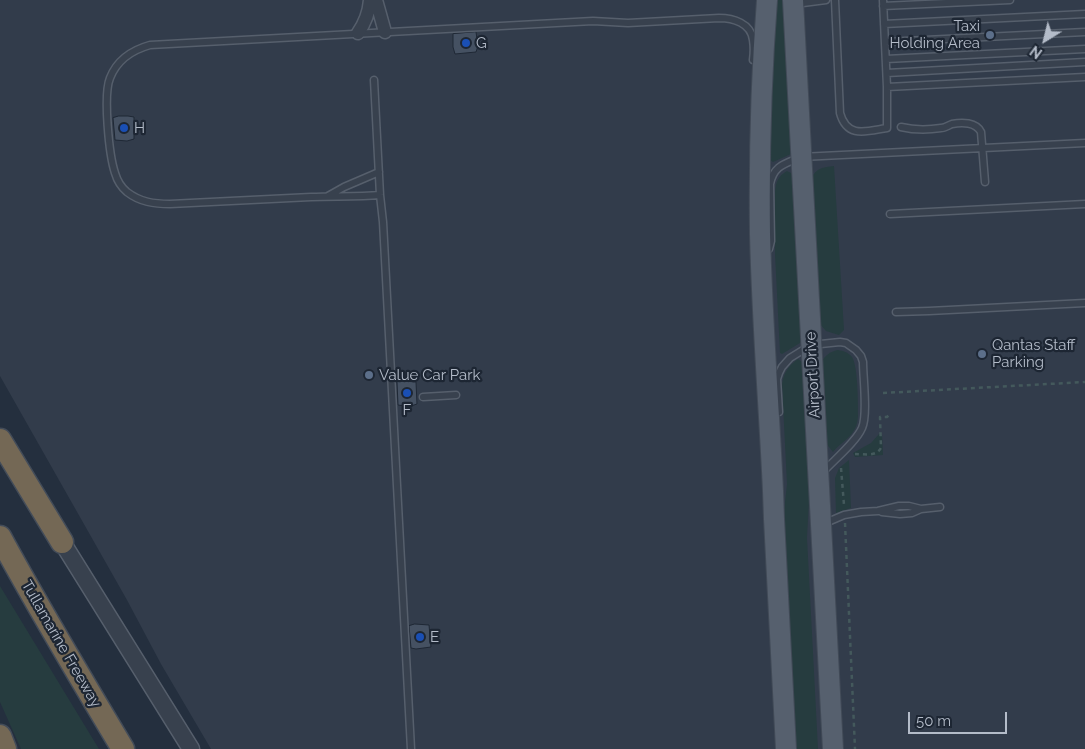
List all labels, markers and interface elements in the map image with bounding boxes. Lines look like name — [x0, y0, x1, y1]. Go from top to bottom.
north arrow — [1020, 15, 1070, 65]
place label: Taxi Holding Area — [889, 17, 980, 52]
marker: Taxi Holding Area — [984, 29, 996, 41]
place label: G — [476, 34, 487, 52]
marker: G — [460, 37, 472, 49]
text: N — [1027, 43, 1045, 62]
place label: H — [134, 119, 145, 137]
marker: H — [118, 122, 130, 134]
street label: Airport Drive — [802, 331, 824, 419]
place label: Qantas Staff Parking — [992, 336, 1075, 371]
marker: Qantas Staff Parking — [976, 348, 988, 360]
place label: Value Car Park — [379, 366, 480, 384]
marker: Value Car Park — [363, 369, 375, 381]
marker: F — [401, 387, 413, 399]
place label: F — [403, 401, 411, 419]
street label: Tullamarine Freeway — [17, 577, 105, 711]
place label: E — [430, 628, 439, 646]
marker: E — [414, 631, 426, 643]
scale bar — [910, 702, 1009, 734]
text: 50 m — [916, 712, 951, 730]

